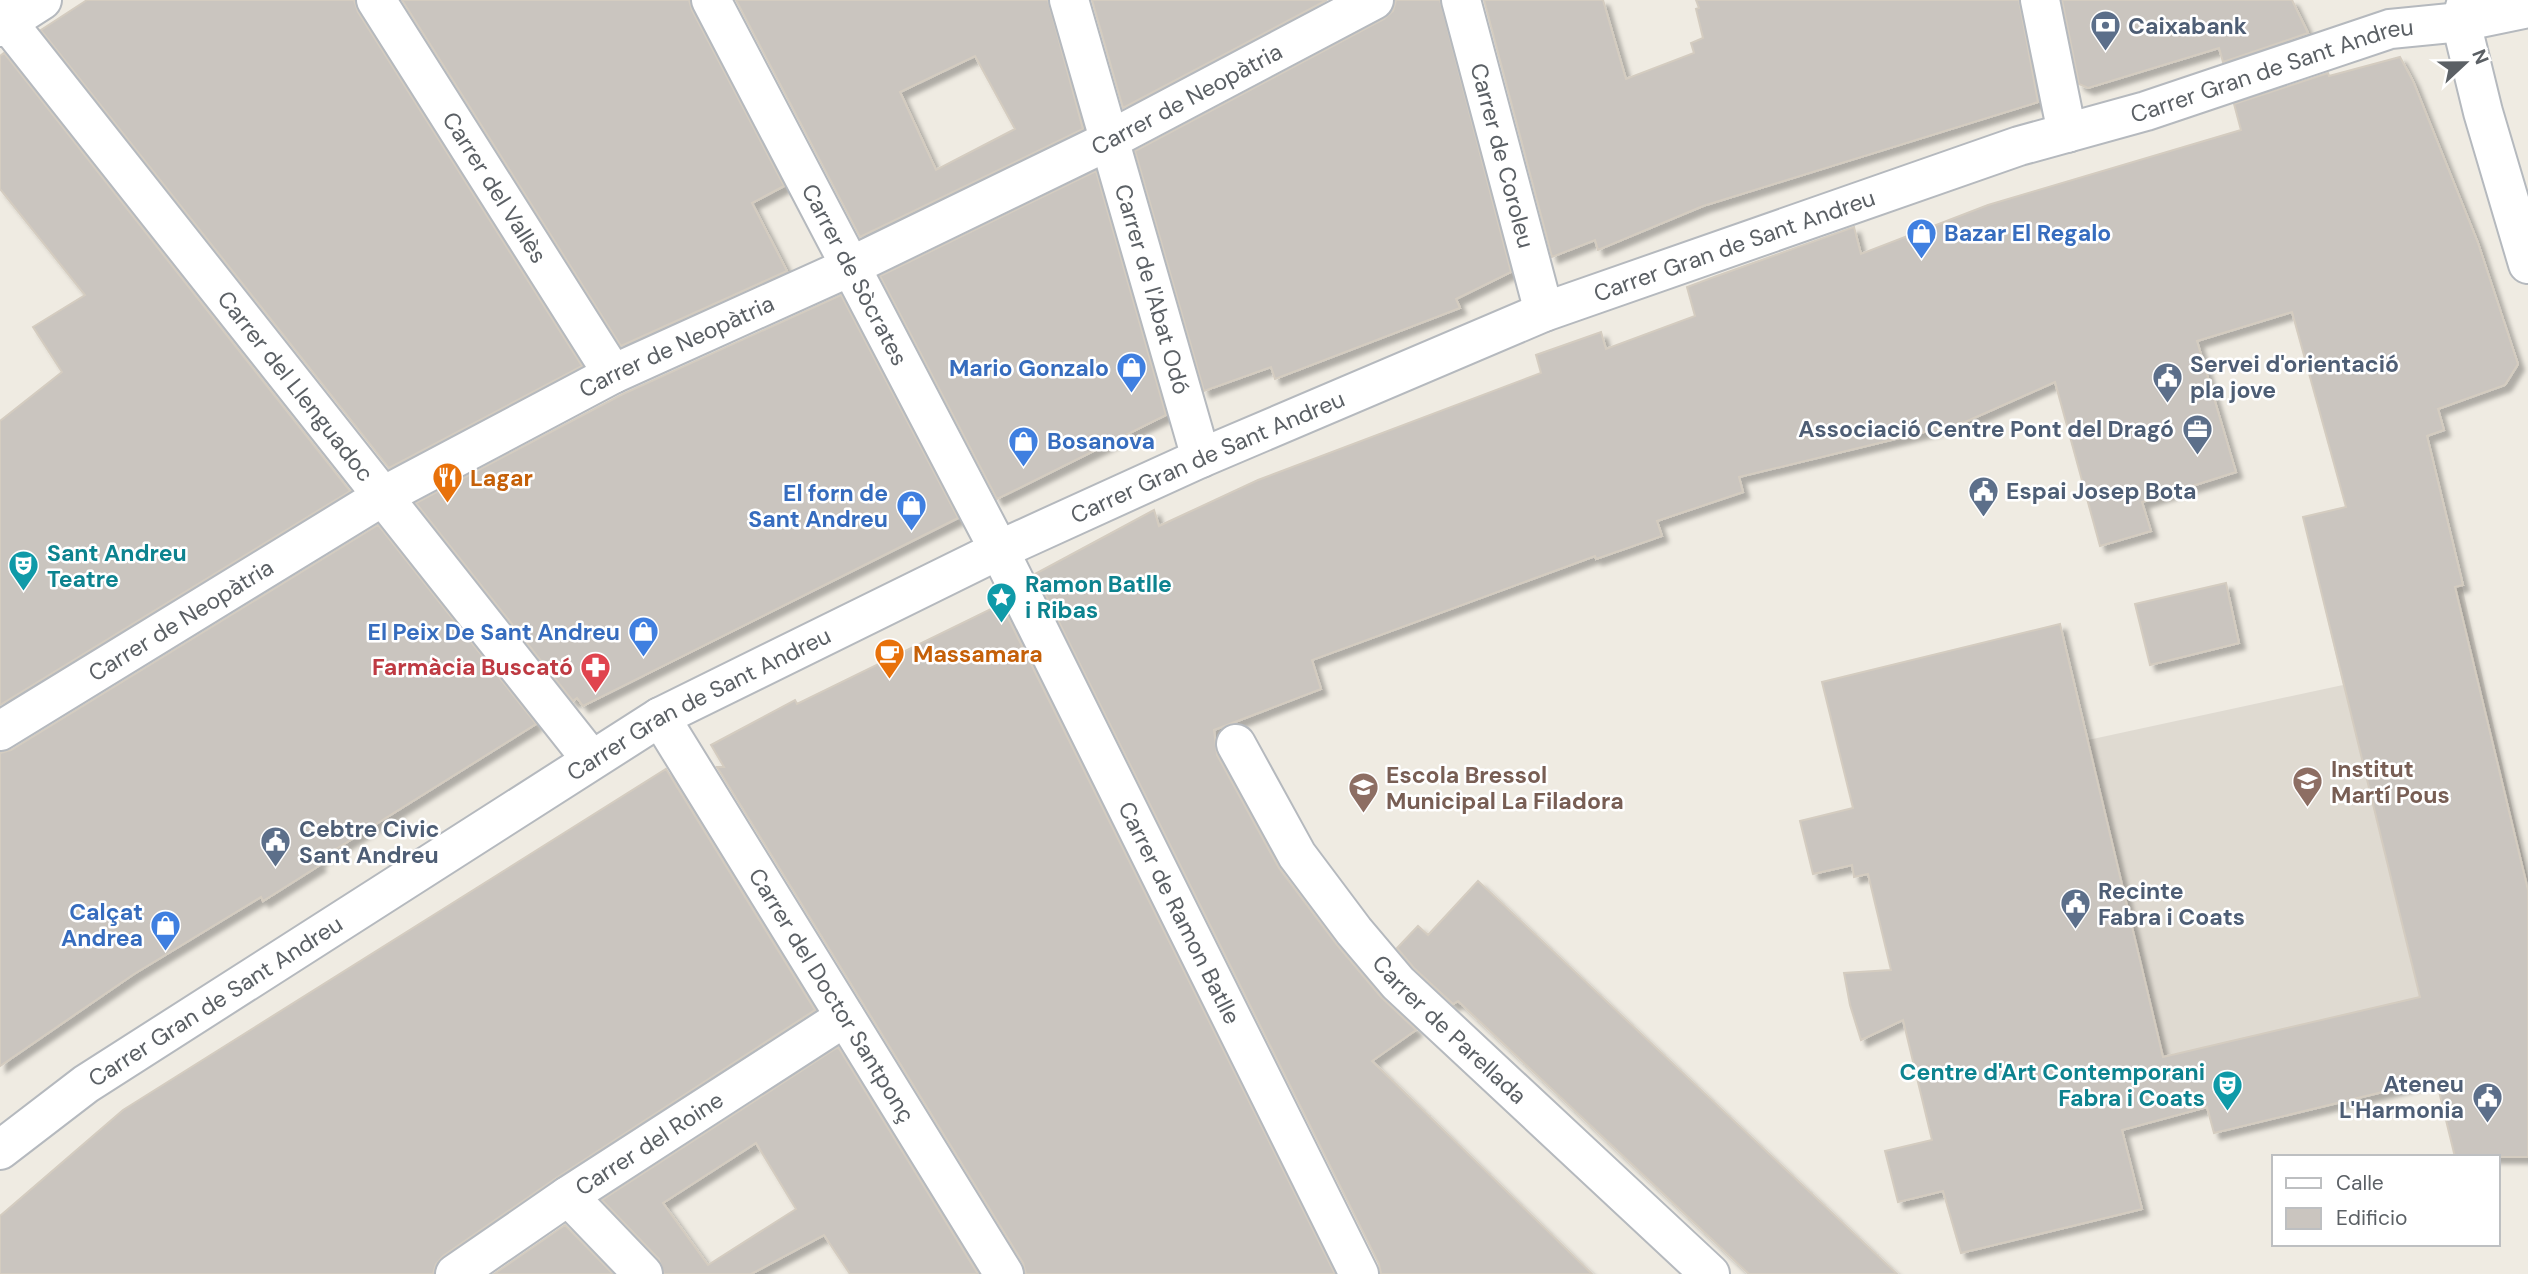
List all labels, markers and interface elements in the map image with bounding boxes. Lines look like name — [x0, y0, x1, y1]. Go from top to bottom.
bank icon: Caixabank — [2088, 9, 2122, 53]
place label: Caixabank — [2128, 11, 2247, 41]
street label: Carrer Gran de Sant Andreu — [2127, 12, 2415, 130]
north arrow — [2430, 28, 2500, 98]
street label: Carrer de Neopàtria — [1086, 36, 1287, 162]
text: N — [2466, 46, 2494, 68]
street label: Carrer de Coroleu — [1463, 60, 1541, 251]
street label: Carrer del Vallès — [436, 106, 554, 269]
street label: Carrer de Sòcrates — [795, 179, 915, 371]
street label: Carrer de l'Abat Odó — [1108, 181, 1197, 398]
street label: Carrer Gran de Sant Andreu — [1590, 182, 1879, 308]
shop icon: Bazar El Regalo — [1904, 216, 1938, 260]
place label: Bazar El Regalo — [1944, 218, 2111, 248]
street label: Carrer del Llenguadoc — [211, 285, 380, 488]
street label: Carrer de Neopàtria — [574, 288, 779, 404]
place label: Servei d'orientació pla jove — [2190, 349, 2399, 405]
shop icon: Mario Gonzalo — [1115, 351, 1149, 395]
place label: Mario Gonzalo — [949, 353, 1109, 383]
public building icon: Servei d'orientació pla jove — [2150, 360, 2184, 404]
street label: Carrer Gran de Sant Andreu — [1066, 384, 1349, 530]
office icon: Associació Centre Pont del Dragó — [2180, 412, 2214, 456]
place label: Associació Centre Pont del Dragó — [1798, 414, 2174, 444]
shop icon: Bosanova — [1007, 424, 1041, 468]
place label: Bosanova — [1047, 426, 1155, 456]
restaurant icon: Lagar — [430, 461, 464, 505]
place label: Lagar — [470, 463, 533, 493]
public building icon: Espai Josep Bota — [1966, 474, 2000, 518]
place label: Espai Josep Bota — [2006, 476, 2197, 506]
place label: El forn de Sant Andreu — [748, 478, 888, 534]
shop icon: El forn de Sant Andreu — [894, 489, 928, 533]
place label: Sant Andreu Teatre — [47, 538, 187, 594]
theatre icon: Sant Andreu Teatre — [7, 549, 41, 593]
street label: Carrer de Neopàtria — [83, 552, 279, 688]
place label: Ramon Batlle i Ribas — [1025, 569, 1172, 625]
place icon: Ramon Batlle i Ribas — [985, 580, 1019, 624]
shop icon: El Peix De Sant Andreu — [626, 615, 660, 659]
place label: El Peix De Sant Andreu — [368, 617, 620, 647]
street label: Carrer Gran de Sant Andreu — [561, 620, 836, 788]
cafe icon: Massamara — [873, 637, 907, 681]
place label: Massamara — [913, 639, 1043, 669]
pharmacy icon: Farmàcia Buscató — [579, 650, 613, 694]
place label: Farmàcia Buscató — [372, 652, 573, 682]
place label: Institut Martí Pous — [2331, 754, 2450, 810]
place label: Escola Bressol Municipal La Filadora — [1386, 760, 1624, 816]
school or university icon: Institut Martí Pous — [2291, 765, 2325, 809]
school or university icon: Escola Bressol Municipal La Filadora — [1346, 771, 1380, 815]
street label: Carrer de Ramon Batlle — [1111, 797, 1247, 1029]
place label: Cebtre Civic Sant Andreu — [299, 814, 439, 870]
public building icon: Cebtre Civic Sant Andreu — [259, 825, 293, 869]
street label: Carrer del Doctor Santponç — [742, 862, 922, 1128]
place label: Recinte Fabra i Coats — [2098, 876, 2245, 932]
public building icon: Recinte Fabra i Coats — [2058, 887, 2092, 931]
place label: Calçat Andrea — [61, 897, 143, 953]
shop icon: Calçat Andrea — [149, 908, 183, 952]
street label: Carrer Gran de Sant Andreu — [83, 909, 348, 1094]
street label: Carrer de Parellada — [1366, 949, 1533, 1110]
place label: Centre d'Art Contemporani Fabra i Coats — [1900, 1057, 2205, 1113]
theatre icon: Centre d'Art Contemporani Fabra i Coats — [2211, 1068, 2245, 1112]
place label: Ateneu L'Harmonia — [2339, 1069, 2464, 1125]
public building icon: Ateneu L'Harmonia — [2470, 1080, 2504, 1124]
street label: Carrer del Roine — [569, 1085, 729, 1202]
legend — [2272, 1155, 2500, 1246]
text: Calle — [2336, 1169, 2384, 1197]
text: Edificio — [2336, 1204, 2407, 1232]

